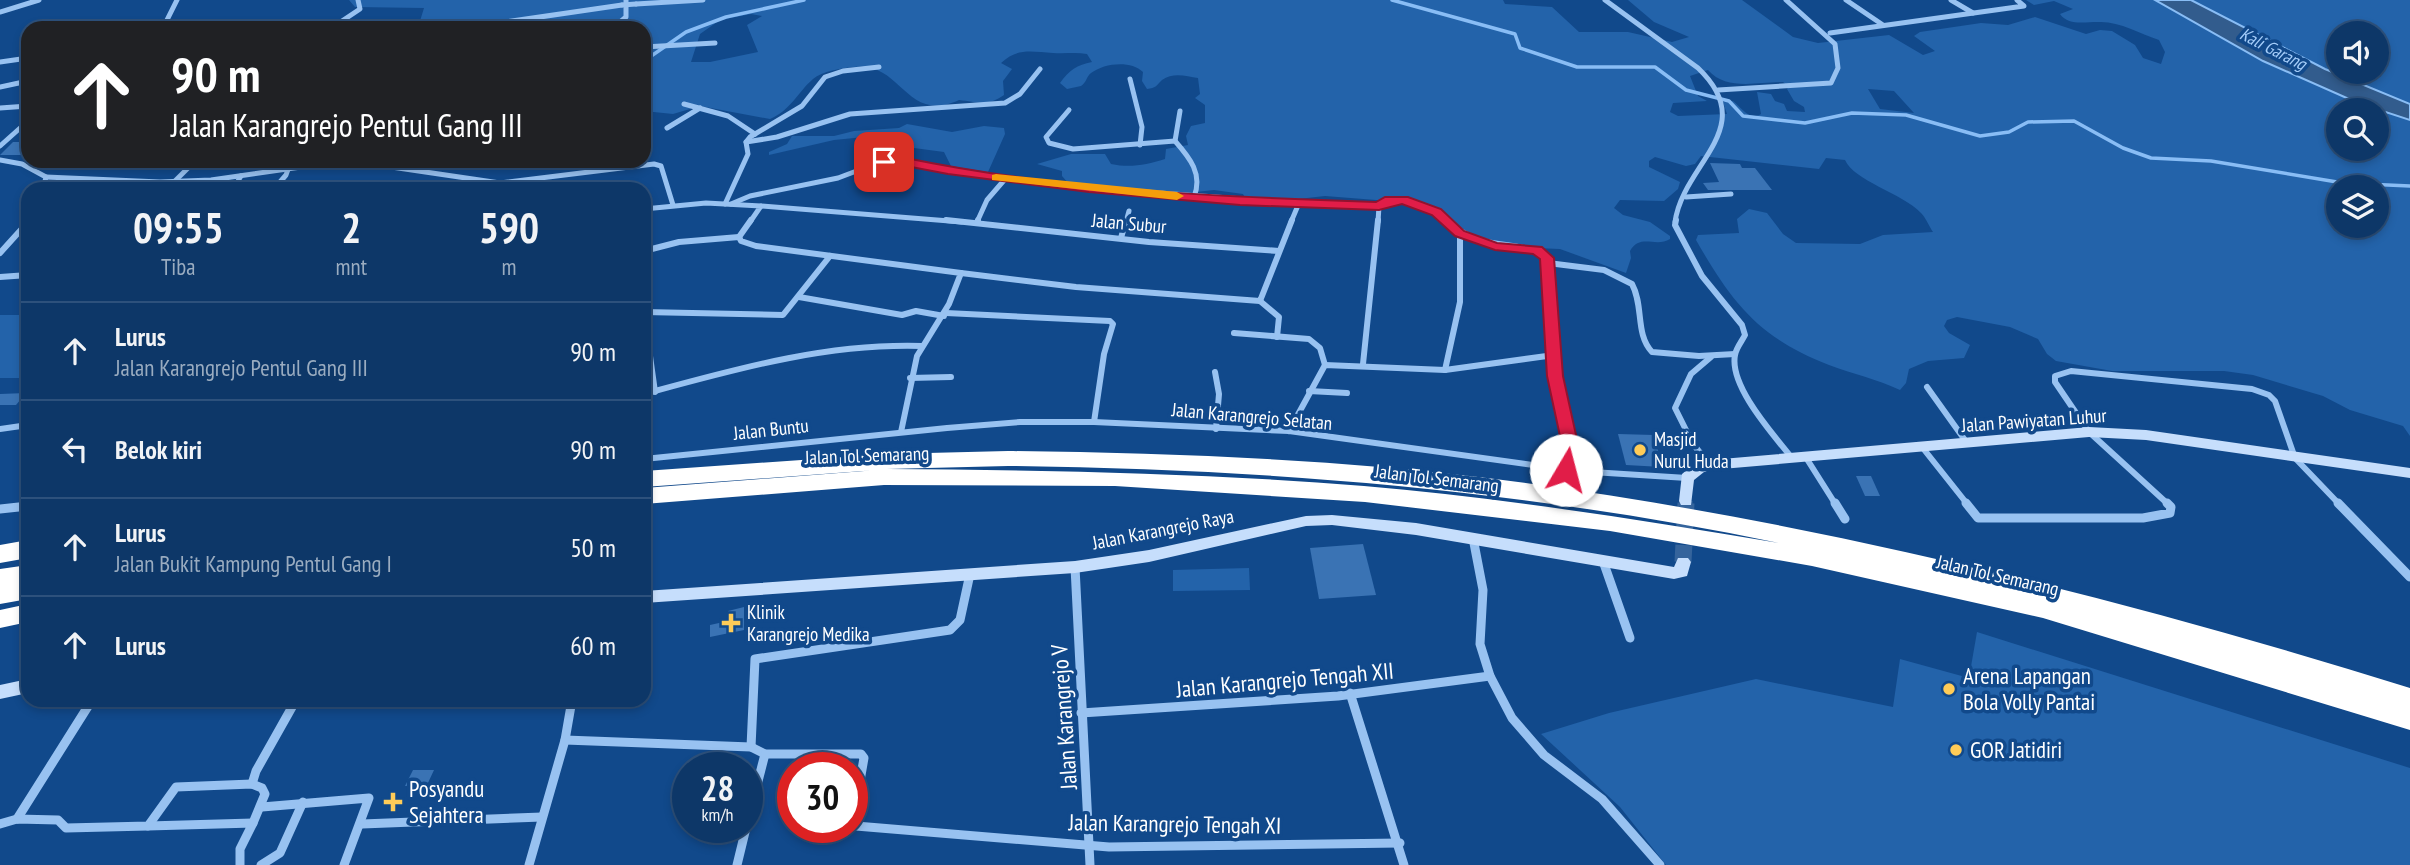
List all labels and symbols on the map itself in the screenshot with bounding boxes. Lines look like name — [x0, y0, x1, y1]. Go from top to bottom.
water label: Kali Garang — [2236, 22, 2311, 76]
pin — [854, 132, 914, 192]
street label: Jalan Subur — [1090, 208, 1168, 238]
street label: Jalan Karangrejo Selatan — [1170, 397, 1333, 435]
street label: Jalan Pawiyatan Luhur — [1960, 403, 2108, 437]
street label: Jalan Buntu — [731, 413, 810, 445]
place label: Masjid Nurul Huda — [1654, 427, 1729, 473]
position arrow — [1529, 433, 1603, 507]
street label: Jalan Tol Semarang — [803, 441, 930, 469]
marker: Masjid Nurul Huda — [1632, 442, 1648, 458]
street label: Jalan Tol Semarang — [1373, 458, 1500, 498]
street label: Jalan Karangrejo Raya — [1089, 504, 1236, 555]
street label: Jalan Tol Semarang — [1934, 549, 2061, 601]
place label: Klinik Karangrejo Medika — [747, 600, 870, 646]
marker: Klinik Karangrejo Medika — [721, 613, 741, 633]
street label: Jalan Karangrejo V — [1044, 643, 1083, 792]
street label: Jalan Karangrejo Tengah XII — [1174, 656, 1395, 704]
place label: Arena Lapangan Bola Volly Pantai — [1963, 661, 2095, 716]
marker: Arena Lapangan Bola Volly Pantai — [1941, 681, 1957, 697]
place label: GOR Jatidiri — [1970, 735, 2062, 764]
marker: GOR Jatidiri — [1948, 742, 1964, 758]
speed limit sign: 30 — [777, 752, 868, 843]
place label: Posyandu Sejahtera — [409, 774, 484, 829]
marker: Posyandu Sejahtera — [383, 792, 403, 812]
street label: Jalan Karangrejo Tengah XI — [1067, 807, 1282, 840]

